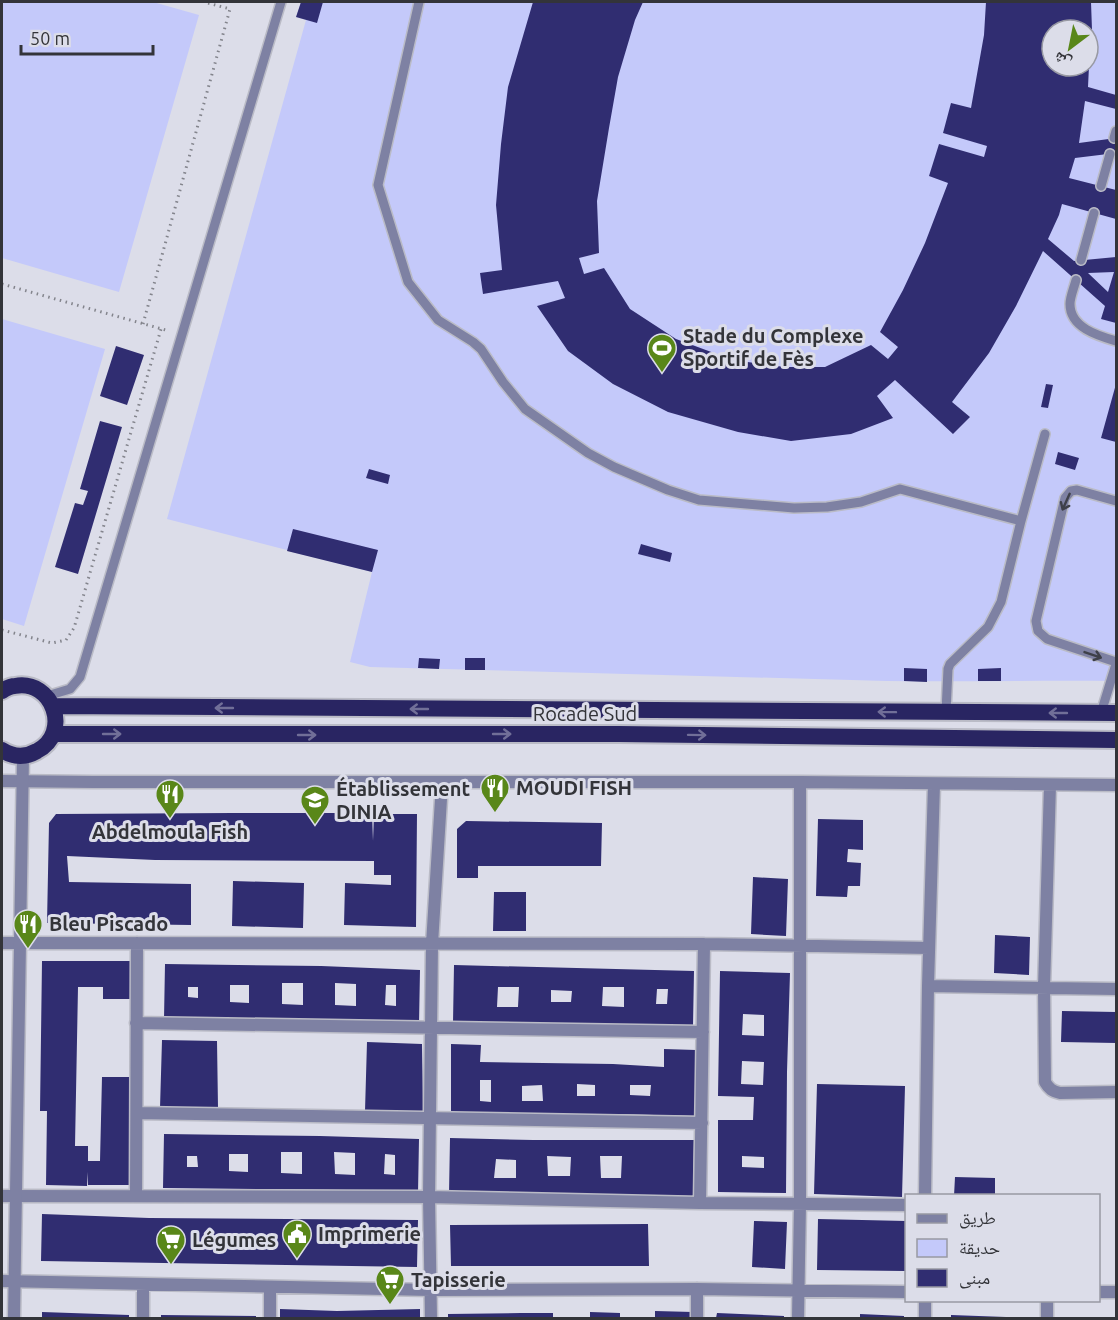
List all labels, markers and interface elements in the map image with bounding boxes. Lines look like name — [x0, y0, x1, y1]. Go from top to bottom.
scale bar — [21, 18, 153, 56]
north arrow — [1040, 18, 1100, 78]
text: 50 m — [30, 28, 70, 48]
text: ش — [1050, 48, 1075, 73]
place label: Stade du Complexe Sportif de Fès — [683, 324, 864, 370]
sports icon: Stade du Complexe Sportif de Fès — [646, 332, 678, 374]
one-way arrow — [1060, 492, 1071, 510]
one-way arrow — [1083, 650, 1102, 661]
one-way arrow — [215, 702, 235, 714]
street label: Rocade Sud — [533, 702, 637, 725]
one-way arrow — [410, 703, 430, 715]
one-way arrow — [878, 706, 898, 717]
one-way arrow — [1049, 707, 1069, 719]
one-way arrow — [101, 728, 121, 740]
one-way arrow — [491, 728, 511, 740]
one-way arrow — [296, 729, 316, 741]
one-way arrow — [686, 729, 706, 741]
restaurant icon: MOUDI FISH — [479, 772, 511, 814]
place label: Établissement DINIA — [336, 776, 471, 823]
place label: MOUDI FISH — [516, 776, 632, 799]
restaurant icon: Abdelmoula Fish — [154, 778, 186, 820]
school or university icon: Établissement DINIA — [299, 784, 331, 826]
place label: Abdelmoula Fish — [92, 820, 248, 843]
restaurant icon: Bleu Piscado — [12, 908, 44, 950]
place label: Bleu Piscado — [49, 912, 168, 935]
legend — [905, 1194, 1100, 1302]
text: طريق — [959, 1207, 996, 1229]
public building icon: Imprimerie — [281, 1218, 313, 1260]
place label: Imprimerie — [318, 1222, 421, 1245]
supermarket icon: Légumes — [155, 1224, 187, 1266]
place label: Légumes — [192, 1228, 276, 1251]
text: حديقة — [959, 1237, 1000, 1258]
supermarket icon: Tapisserie — [374, 1264, 406, 1306]
text: مبنى — [959, 1267, 990, 1289]
place label: Tapisserie — [411, 1268, 506, 1291]

